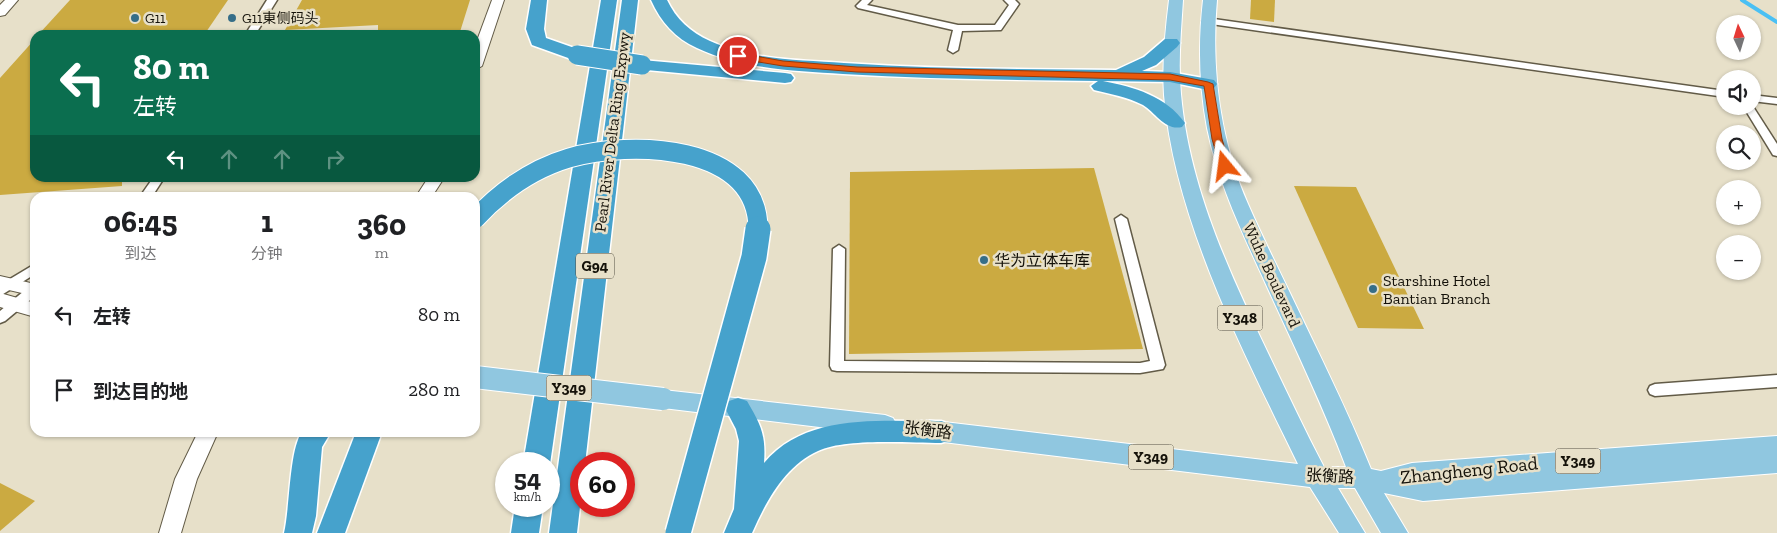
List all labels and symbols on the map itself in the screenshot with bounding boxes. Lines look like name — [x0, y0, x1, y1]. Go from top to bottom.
place label: G11 — [145, 10, 166, 27]
place label: G11東侧码头 — [242, 10, 318, 27]
marker: G11 — [129, 12, 141, 24]
marker: G11東侧码头 — [226, 12, 238, 24]
north arrow — [1716, 15, 1761, 60]
street label: Pearl River Delta Ring Expwy — [590, 30, 634, 233]
pin — [717, 35, 759, 77]
position arrow — [1198, 139, 1250, 191]
street label: Wuhe Boulevard — [1239, 220, 1305, 331]
place label: 华为立体车库 — [994, 251, 1090, 270]
road number: G94 — [576, 254, 614, 278]
marker: 华为立体车库 — [978, 254, 990, 266]
place label: Starshine Hotel Bantian Branch — [1383, 271, 1490, 308]
marker: Starshine Hotel Bantian Branch — [1367, 283, 1379, 295]
road number: Y348 — [1218, 306, 1262, 330]
road number: Y349 — [546, 376, 592, 400]
street label: 张衡路 — [903, 418, 953, 442]
road number: Y349 — [1128, 444, 1174, 470]
road number: Y349 — [1556, 448, 1600, 474]
street label: Zhangheng Road — [1399, 451, 1539, 489]
speed limit sign: 60 — [570, 452, 635, 517]
street label: 张衡路 — [1306, 465, 1354, 487]

